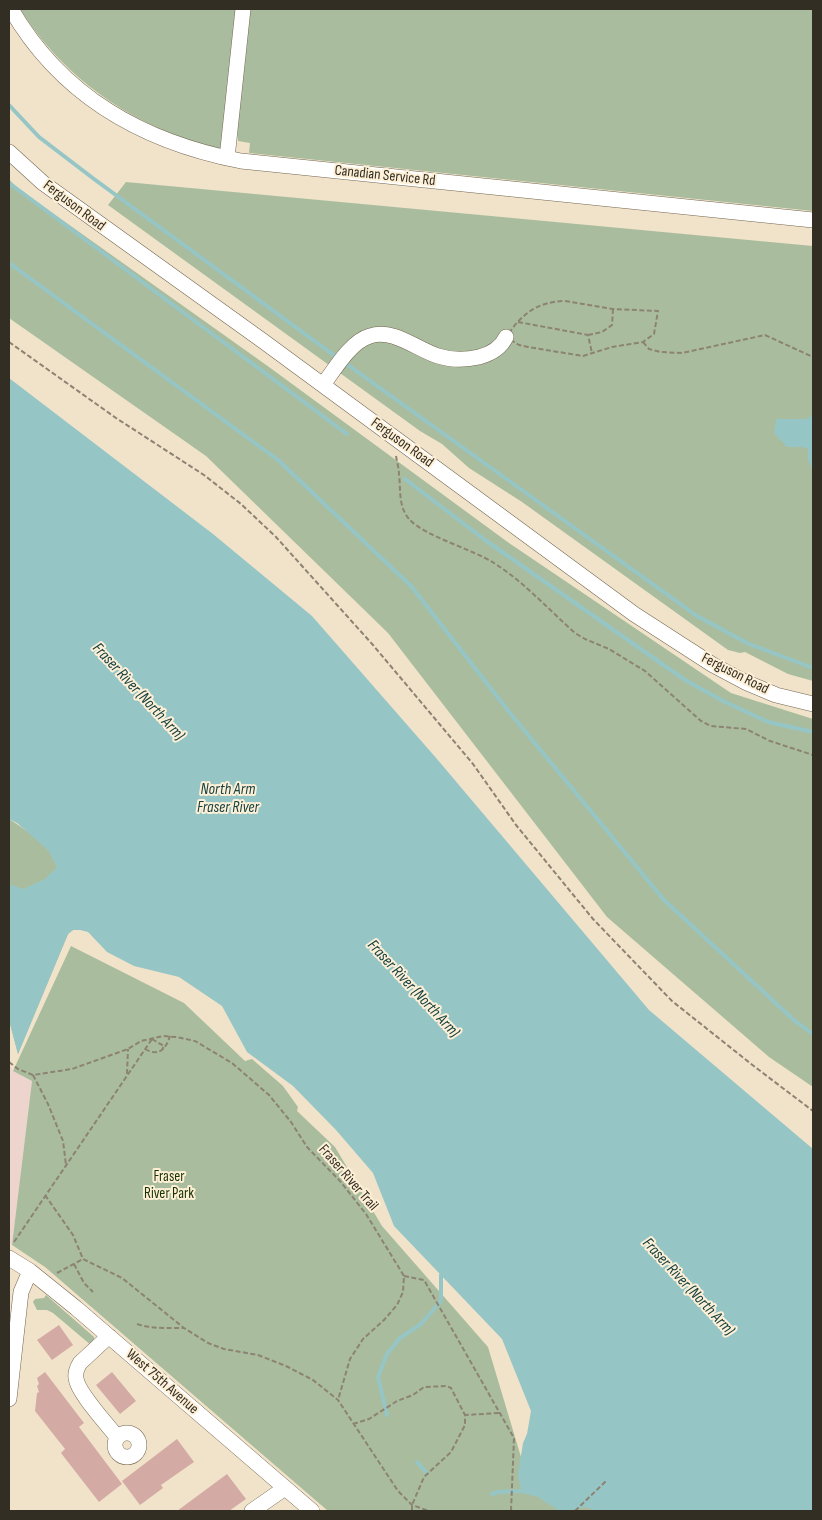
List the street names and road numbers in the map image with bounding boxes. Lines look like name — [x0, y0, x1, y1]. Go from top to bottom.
street label: Canadian Service Rd — [334, 162, 436, 190]
street label: Ferguson Road — [39, 177, 109, 235]
street label: Ferguson Road — [367, 414, 437, 472]
street label: Ferguson Road — [698, 649, 772, 699]
street label: Fraser River Trail — [314, 1141, 382, 1215]
street label: West 75th Avenue — [122, 1346, 202, 1418]

